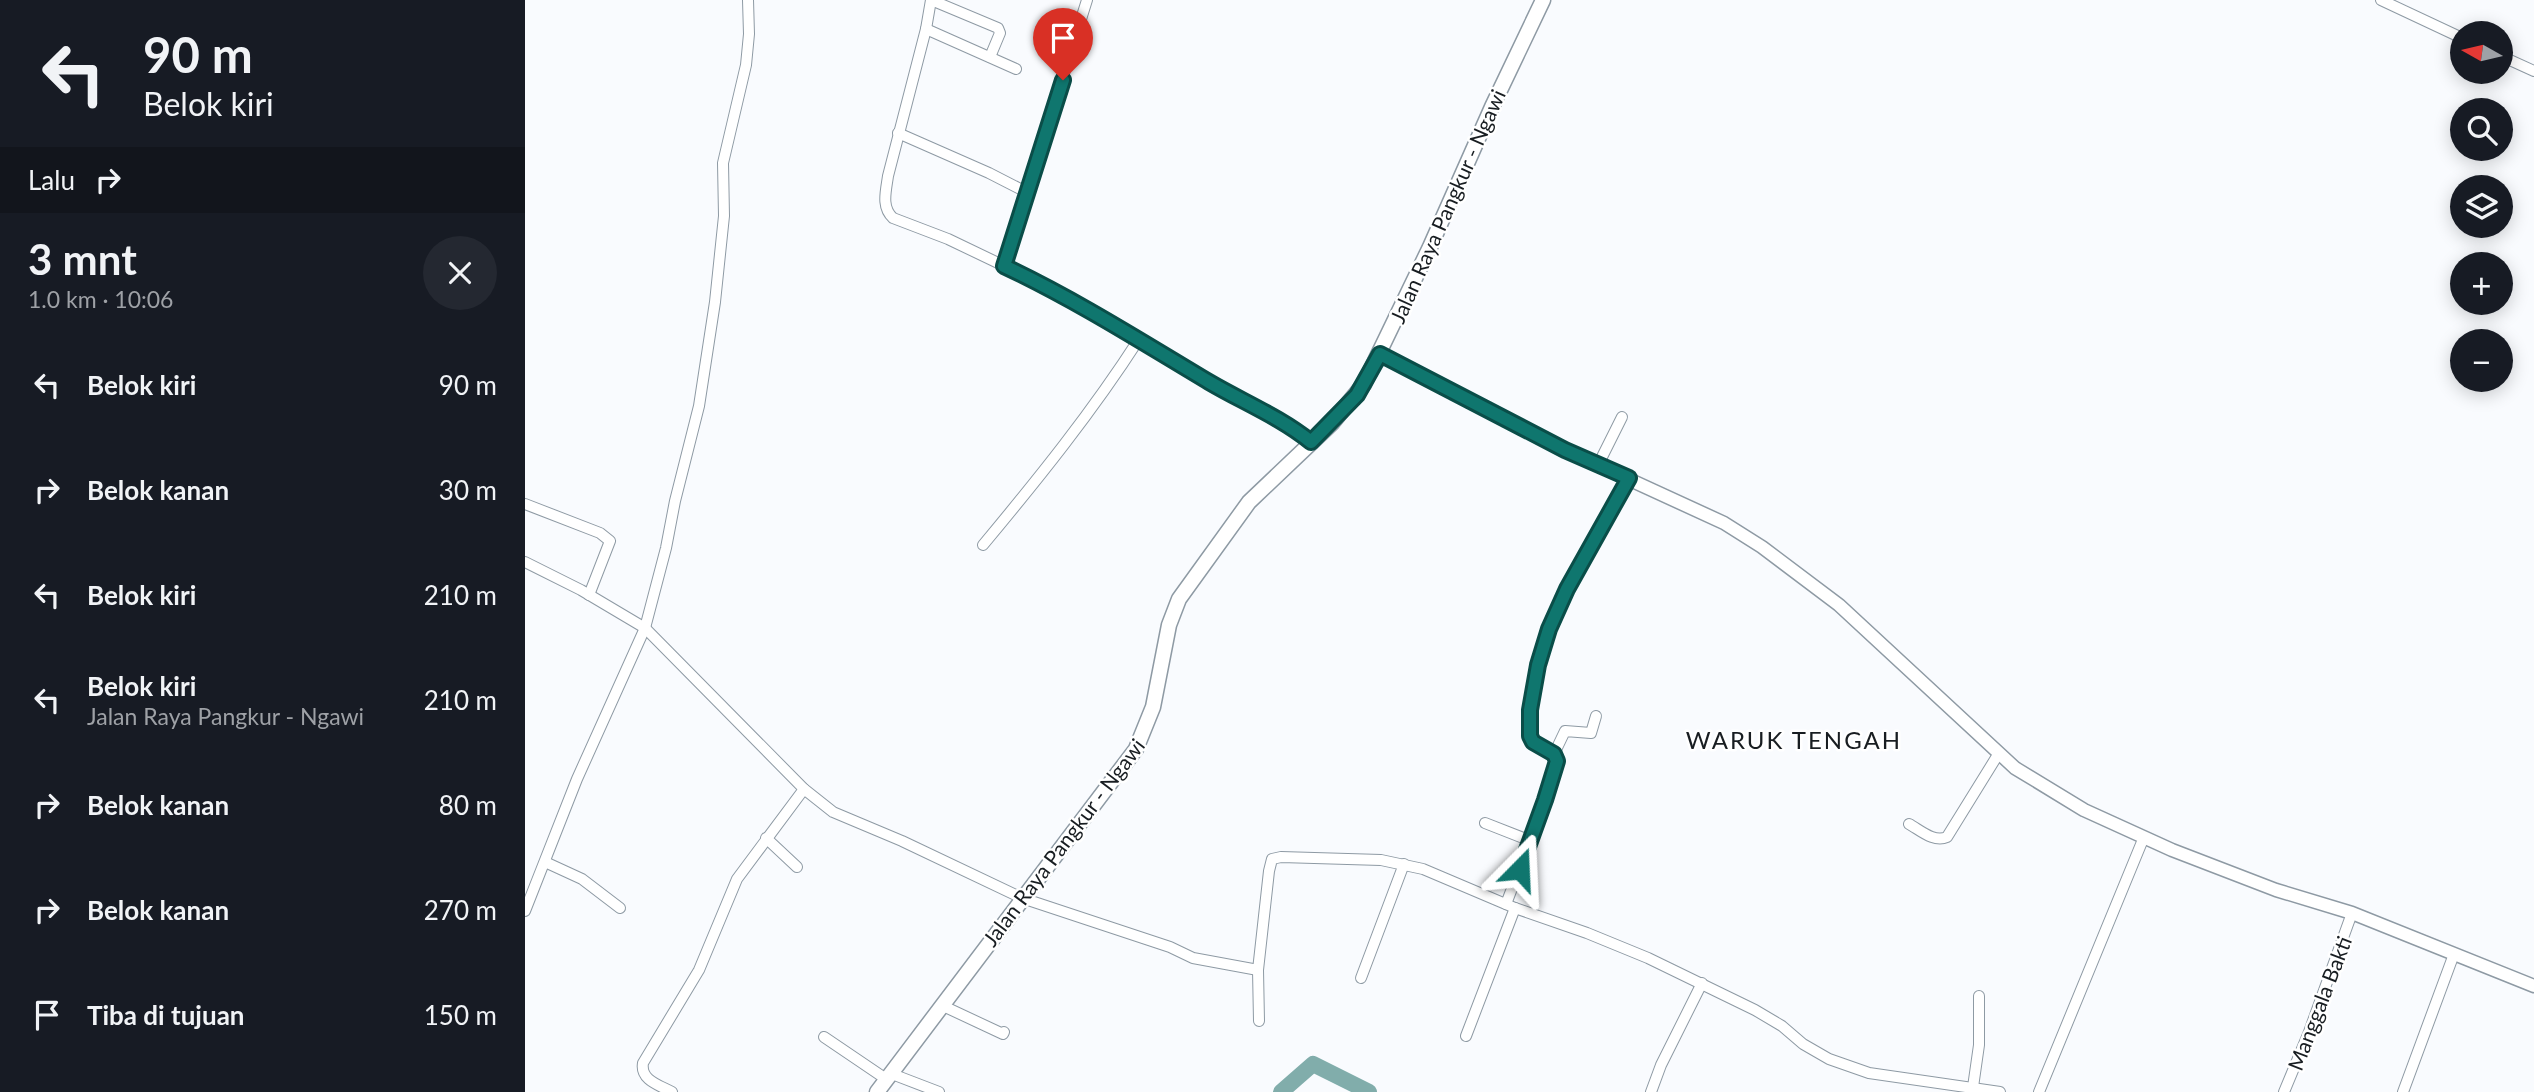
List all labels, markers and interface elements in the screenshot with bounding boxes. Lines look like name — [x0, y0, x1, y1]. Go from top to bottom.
pin — [1033, 8, 1093, 80]
icon: arrive — [1044, 19, 1082, 57]
north arrow — [2450, 21, 2513, 84]
map controls — [2450, 21, 2513, 392]
text: 90 m — [143, 25, 253, 83]
icon: left — [28, 28, 119, 119]
text: Belok kiri — [143, 84, 274, 123]
street label: Jalan Raya Pangkur - Ngawi — [1384, 85, 1510, 327]
button: search — [2450, 98, 2513, 161]
icon: right — [89, 161, 127, 199]
text: Lalu — [28, 164, 75, 196]
button: layers — [2450, 175, 2513, 238]
text: 3 mnt — [28, 234, 137, 284]
button: close — [423, 236, 497, 310]
button: + — [2450, 252, 2513, 315]
text: 1.0 km · 10:06 — [28, 285, 173, 313]
button: − — [2450, 329, 2513, 392]
icon: left — [28, 366, 66, 404]
text: Belok kiri — [87, 369, 196, 401]
text: 90 m — [439, 369, 497, 401]
icon: right — [28, 471, 66, 509]
text: Belok kanan — [87, 474, 229, 506]
text: 30 m — [439, 474, 497, 506]
icon: left — [28, 576, 66, 614]
text: Belok kiri — [87, 579, 196, 611]
text: 210 m — [424, 579, 497, 611]
text: Belok kiri — [87, 670, 196, 702]
icon: left — [28, 681, 66, 719]
text: 210 m — [424, 684, 497, 716]
text: Jalan Raya Pangkur - Ngawi — [87, 702, 364, 730]
district label: WARUK TENGAH — [1686, 725, 1902, 754]
street label: Jalan Raya Pangkur - Ngawi — [977, 733, 1149, 951]
icon: right — [28, 786, 66, 824]
text: Belok kanan — [87, 789, 229, 821]
text: 80 m — [439, 789, 497, 821]
position arrow — [1483, 832, 1557, 906]
icon: right — [28, 891, 66, 929]
text: Belok kanan — [87, 894, 229, 926]
text: 270 m — [424, 894, 497, 926]
street label: Manggala Bakti — [2282, 932, 2356, 1074]
icon: arrive — [28, 996, 66, 1034]
text: Tiba di tujuan — [87, 999, 245, 1031]
text: 150 m — [424, 999, 497, 1031]

